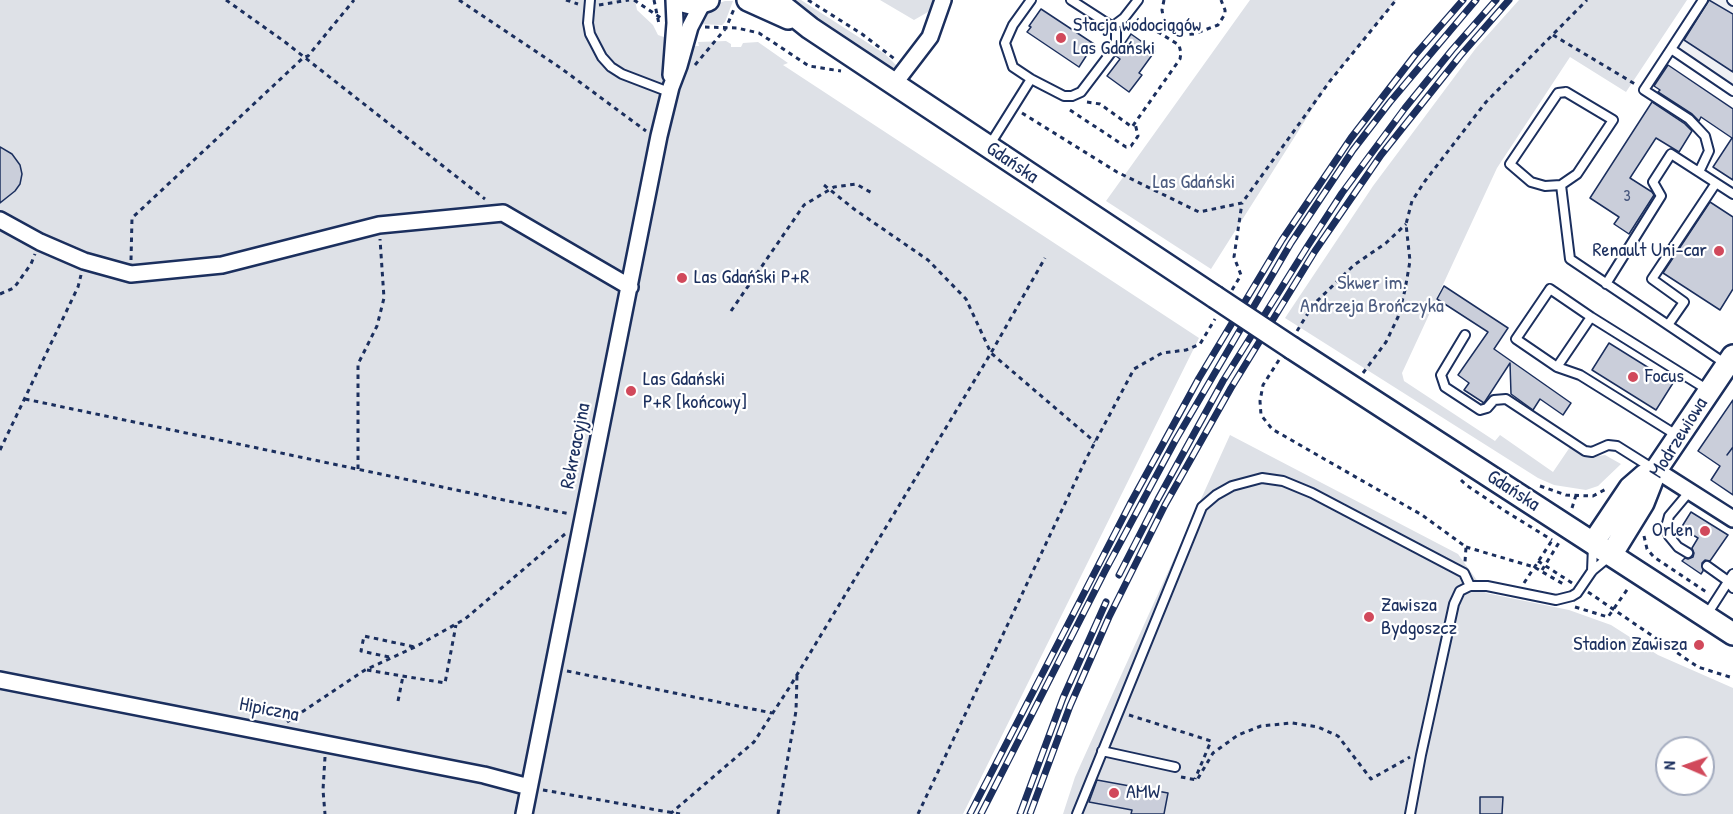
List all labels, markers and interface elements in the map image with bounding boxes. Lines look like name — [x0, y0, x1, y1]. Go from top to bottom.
place label: Stacja wodociągów Las Gdański — [1073, 14, 1201, 61]
marker: Stacja wodociągów Las Gdański — [1054, 31, 1068, 45]
street label: Gdańska — [981, 137, 1043, 189]
park label: Las Gdański — [1153, 171, 1235, 195]
house number: 3 — [1623, 187, 1631, 207]
place label: Renault Uni-car — [1592, 239, 1707, 263]
marker: Renault Uni-car — [1712, 244, 1726, 258]
place label: Las Gdański P+R — [694, 266, 809, 290]
marker: Las Gdański P+R — [675, 271, 689, 285]
park label: Skwer im. Andrzeja Brończyka — [1300, 272, 1444, 319]
place label: Focus — [1645, 365, 1684, 389]
place label: Las Gdański P+R [końcowy] — [643, 368, 747, 415]
marker: Focus — [1626, 370, 1640, 384]
marker: Las Gdański P+R [końcowy] — [624, 384, 638, 398]
street label: Modrzewiowa — [1645, 393, 1713, 483]
street label: Rekreacyjna — [556, 401, 596, 491]
street label: Gdańska — [1482, 465, 1544, 517]
place label: Orlen — [1652, 519, 1693, 543]
marker: Orlen — [1698, 524, 1712, 538]
place label: Zawisza Bydgoszcz — [1381, 594, 1457, 641]
marker: Zawisza Bydgoszcz — [1362, 610, 1376, 624]
place label: Stadion Zawisza — [1573, 633, 1687, 657]
marker: Stadion Zawisza — [1692, 638, 1706, 652]
street label: Hipiczna — [237, 692, 301, 728]
north arrow — [1655, 736, 1715, 796]
text: N — [1658, 761, 1680, 770]
place label: AMW — [1126, 781, 1160, 805]
marker: AMW — [1107, 786, 1121, 800]

